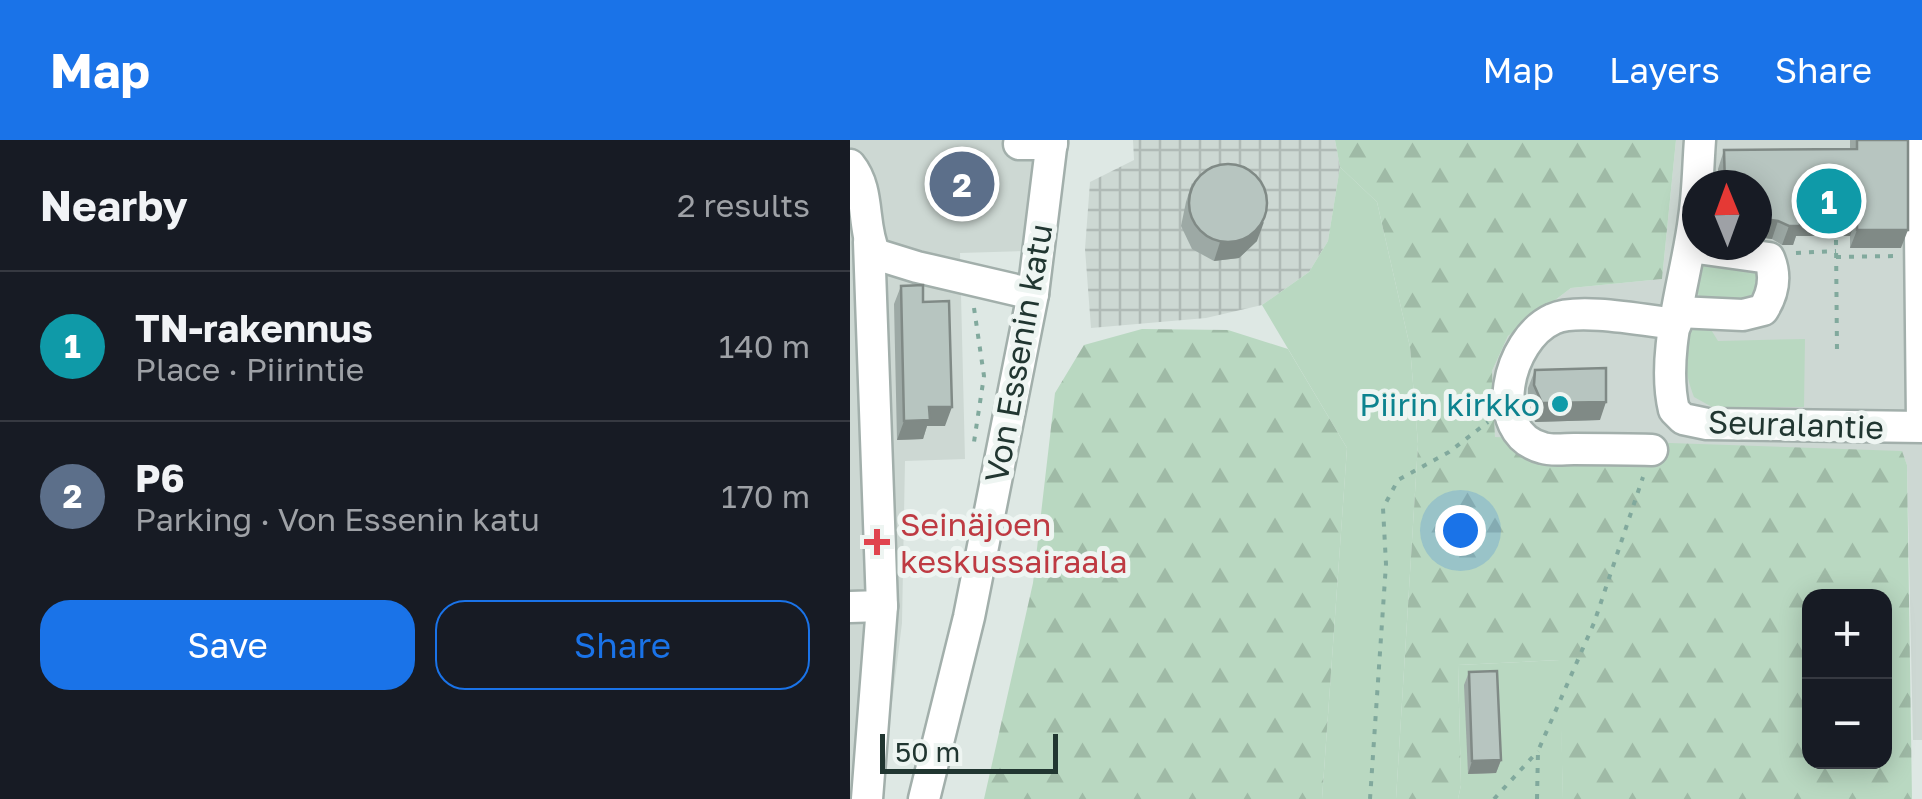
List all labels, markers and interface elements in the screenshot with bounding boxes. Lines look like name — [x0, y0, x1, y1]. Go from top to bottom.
text: Map — [50, 41, 150, 99]
text: Map — [1483, 49, 1554, 91]
text: Layers — [1609, 49, 1720, 91]
text: Share — [1775, 49, 1872, 91]
pin: 2 — [930, 147, 994, 222]
pin: 1 — [1796, 163, 1862, 238]
north arrow — [1682, 170, 1772, 260]
text: Nearby — [40, 180, 188, 230]
text: 2 results — [677, 186, 810, 224]
street label: Von Essenin katu — [977, 221, 1059, 485]
text: TN-rakennus — [135, 305, 373, 350]
text: 1 — [64, 327, 81, 365]
text: 140 m — [719, 327, 810, 365]
text: Place · Piirintie — [135, 350, 364, 388]
place label: Piirin kirkko — [1359, 385, 1540, 423]
marker: Piirin kirkko — [1549, 393, 1571, 415]
street label: Seuralantie — [1707, 402, 1885, 446]
text: P6 — [135, 455, 185, 500]
text: 2 — [63, 477, 82, 515]
text: 170 m — [721, 477, 810, 515]
text: Parking · Von Essenin katu — [135, 500, 540, 538]
place label: Seinäjoen keskussairaala — [900, 505, 1128, 580]
your location — [1435, 505, 1486, 556]
marker: Seinäjoen keskussairaala — [864, 529, 890, 555]
map controls — [1802, 589, 1892, 769]
button: + — [1802, 589, 1892, 679]
button: Save — [40, 600, 415, 690]
button: Share — [435, 600, 810, 690]
button: − — [1802, 679, 1892, 769]
scale bar — [880, 729, 1058, 774]
text: 50 m — [895, 735, 960, 768]

